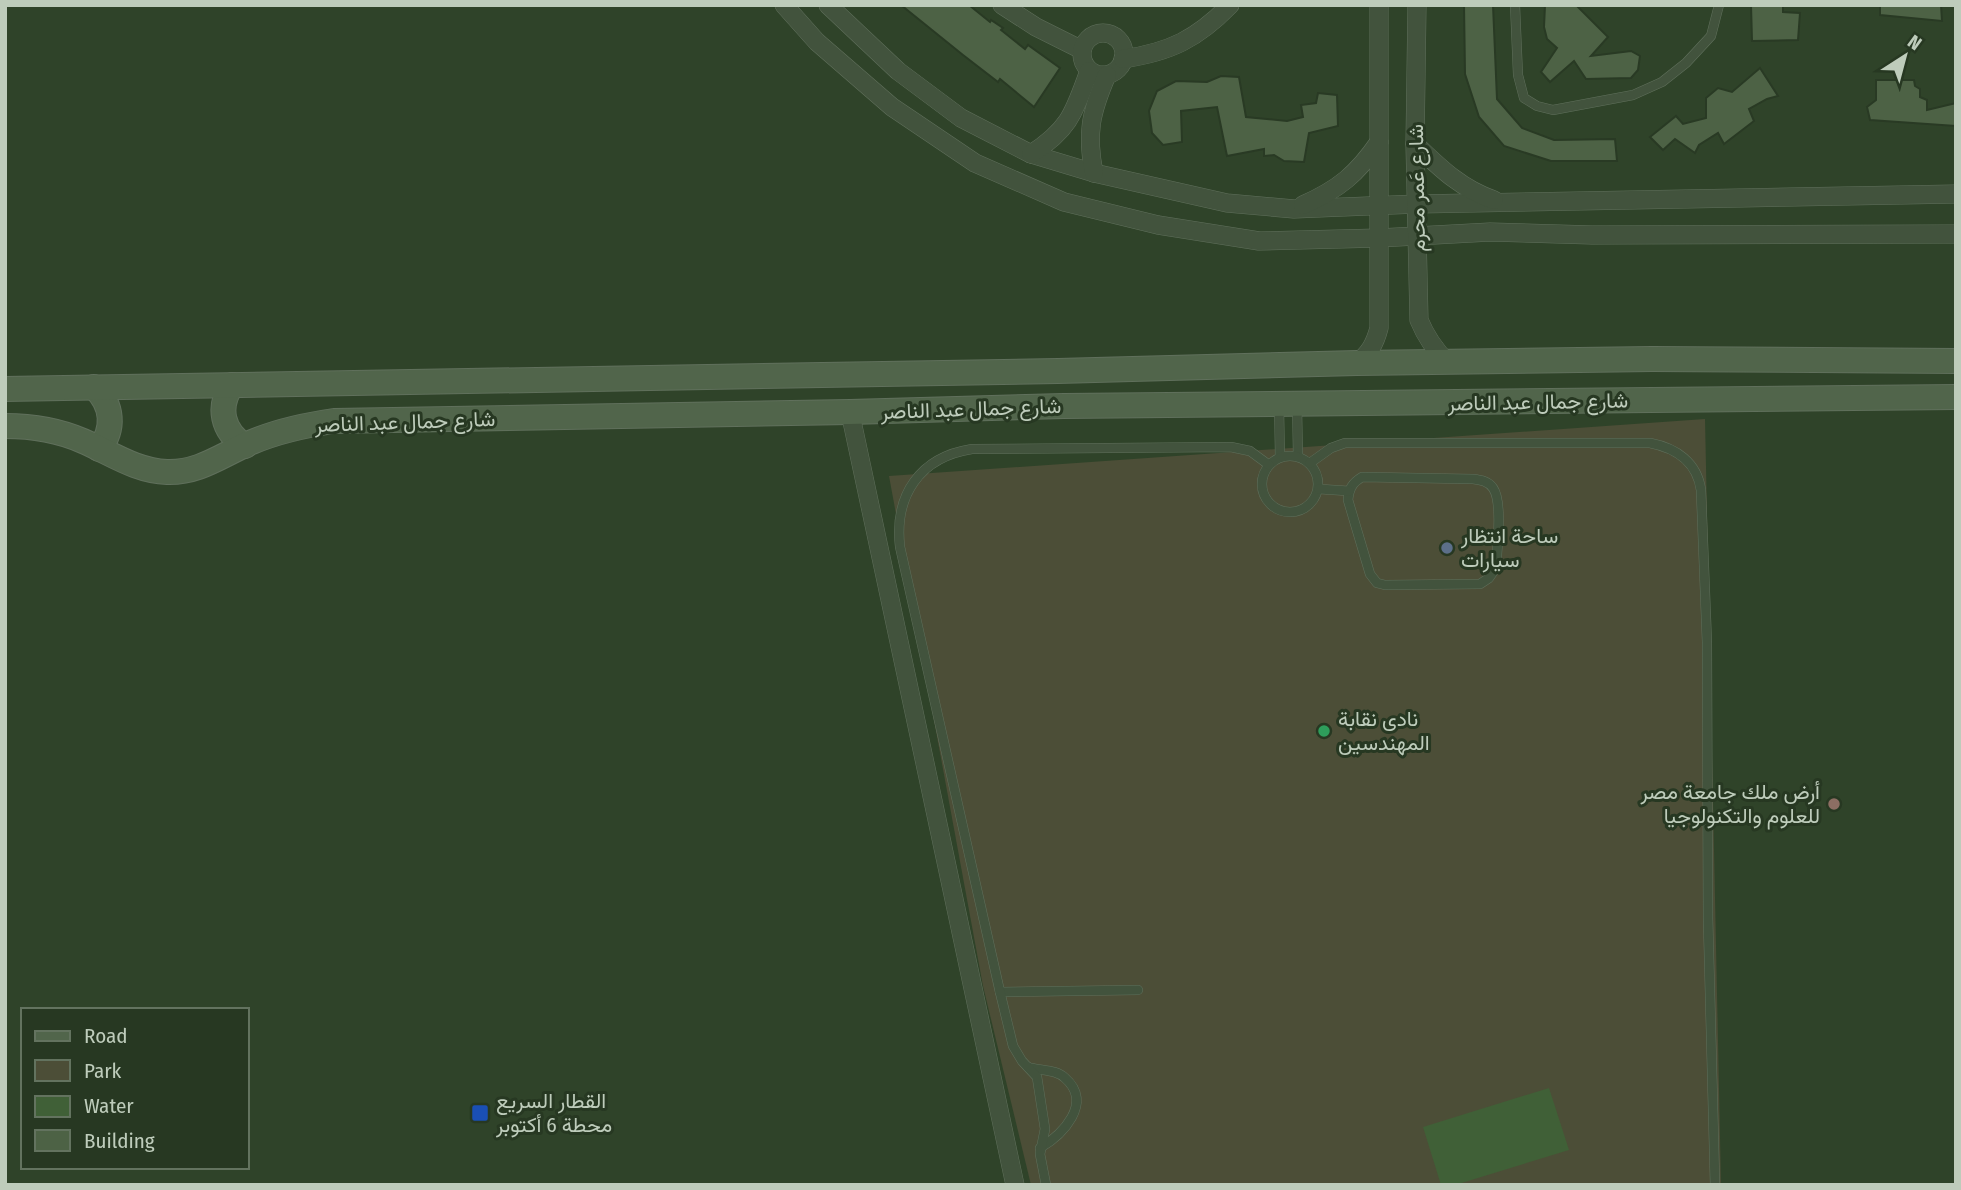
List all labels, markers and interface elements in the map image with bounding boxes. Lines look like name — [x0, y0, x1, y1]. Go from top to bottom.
north arrow — [1870, 21, 1940, 91]
text: N — [1903, 30, 1926, 55]
street label: شارع عَمر محرم — [1403, 124, 1432, 252]
street label: شارع جمال عبد الناصر — [1446, 387, 1629, 418]
street label: شارع جمال عبد الناصر — [879, 393, 1062, 426]
street label: شارع جمال عبد الناصر — [313, 406, 496, 439]
place label: ساحة انتظار سيارات — [1460, 523, 1558, 573]
marker: ساحة انتظار سيارات — [1439, 540, 1455, 556]
place label: نادى نقابة المهندسين — [1338, 706, 1430, 756]
marker: نادى نقابة المهندسين — [1316, 723, 1332, 739]
place label: أرض ملك جامعة مصر للعلوم والتكنولوجيا — [1640, 779, 1820, 830]
marker: أرض ملك جامعة مصر للعلوم والتكنولوجيا — [1826, 796, 1842, 812]
legend — [21, 1008, 248, 1169]
text: Road — [84, 1023, 128, 1049]
text: Park — [84, 1058, 122, 1084]
place label: القطار السريع محطة 6 أكتوبر — [495, 1088, 612, 1138]
text: Water — [84, 1093, 134, 1119]
marker: القطار السريع محطة 6 أكتوبر — [470, 1103, 490, 1123]
text: Building — [84, 1128, 155, 1154]

